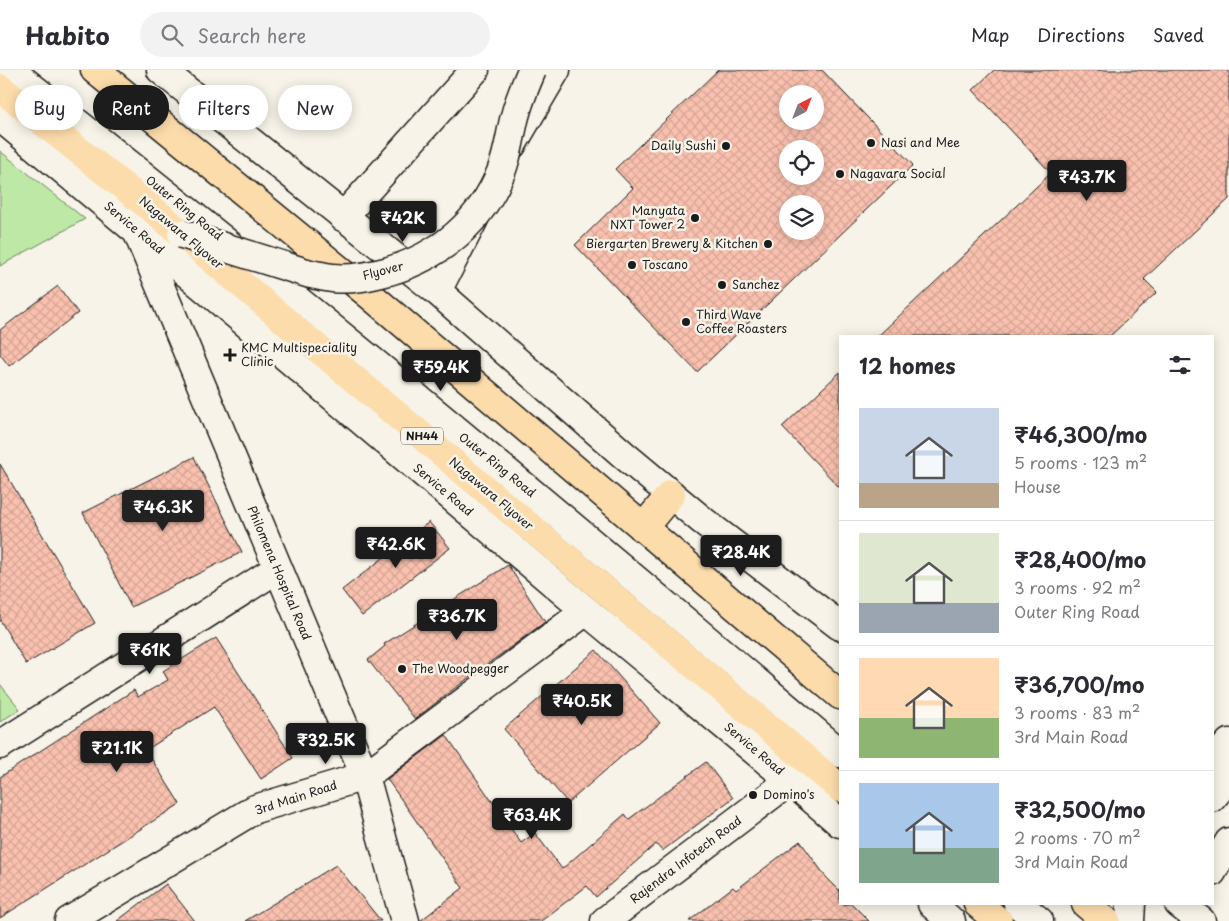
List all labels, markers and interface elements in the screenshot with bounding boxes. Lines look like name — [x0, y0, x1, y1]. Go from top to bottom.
search box — [140, 12, 490, 57]
text: Habito — [25, 17, 110, 53]
icon: search — [158, 21, 186, 49]
text: Search here — [198, 21, 306, 49]
text: Map — [971, 21, 1009, 48]
text: Directions — [1037, 21, 1125, 48]
text: Saved — [1153, 21, 1204, 48]
chip: Buy — [15, 85, 83, 130]
chip: Rent — [93, 85, 169, 130]
chip: Filters — [179, 85, 268, 130]
chip: New — [278, 85, 352, 130]
north arrow — [779, 85, 824, 130]
map controls — [779, 85, 824, 240]
place label: Nasi and Mee — [881, 133, 960, 151]
place label: Daily Sushi — [651, 136, 716, 154]
marker: Nasi and Mee — [865, 137, 877, 149]
marker: Daily Sushi — [720, 140, 732, 152]
button: locate — [779, 140, 824, 185]
pin: ₹43.7K — [1046, 160, 1128, 202]
place label: Nagavara Social — [850, 164, 946, 182]
text: ₹43.7K — [1058, 164, 1116, 188]
marker: Nagavara Social — [834, 168, 846, 180]
street label: Outer Ring Road — [142, 171, 227, 244]
street label: Nagawara Flyover — [136, 192, 228, 273]
button: layers — [779, 195, 824, 240]
street label: Service Road — [101, 197, 169, 258]
pin: ₹42K — [373, 200, 433, 243]
place label: Manyata NXT Tower 2 — [610, 201, 685, 233]
text: ₹42K — [381, 205, 425, 229]
marker: Manyata NXT Tower 2 — [689, 212, 701, 224]
place label: Biergarten Brewery & Kitchen — [586, 234, 758, 252]
marker: Biergarten Brewery & Kitchen — [762, 238, 774, 250]
place label: Toscano — [642, 255, 688, 273]
street label: Flyover — [360, 256, 406, 284]
marker: Toscano — [626, 259, 638, 271]
place label: Sanchez — [732, 275, 779, 293]
marker: Sanchez — [716, 279, 728, 291]
place label: Third Wave Coffee Roasters — [696, 305, 788, 337]
marker: Third Wave Coffee Roasters — [680, 316, 692, 328]
place label: KMC Multispeciality Clinic — [241, 338, 357, 370]
marker: KMC Multispeciality Clinic — [223, 348, 237, 362]
text: 12 homes — [859, 349, 956, 381]
pin: ₹59.4K — [400, 350, 482, 392]
icon: filters — [1166, 351, 1194, 379]
text: ₹59.4K — [413, 354, 469, 378]
text: ₹46,300/mo — [1014, 418, 1147, 450]
road number: NH44 — [401, 428, 443, 444]
street label: Outer Ring Road — [455, 428, 540, 501]
icon: home — [899, 428, 959, 488]
text: 5 rooms · 123 m² — [1014, 450, 1147, 474]
street label: Nagawara Flyover — [446, 453, 538, 534]
street label: Service Road — [410, 459, 478, 520]
text: House — [1014, 474, 1061, 498]
pin: ₹46.3K — [122, 490, 204, 532]
text: ₹46.3K — [133, 494, 193, 518]
street label: Philomena Hospital Road — [243, 503, 316, 642]
pin: ₹42.6K — [355, 526, 437, 569]
text: ₹42.6K — [366, 531, 426, 555]
pin: ₹28.4K — [700, 534, 782, 577]
text: ₹28.4K — [711, 539, 771, 563]
text: ₹28,400/mo — [1014, 543, 1146, 575]
icon: home — [899, 553, 959, 613]
text: 3 rooms · 92 m² — [1014, 575, 1141, 599]
pin: ₹36.7K — [416, 598, 498, 641]
text: Outer Ring Road — [1014, 599, 1140, 623]
text: ₹36.7K — [428, 603, 486, 627]
pin: ₹61K — [120, 632, 180, 675]
text: ₹61K — [129, 637, 171, 661]
place label: The Woodpegger — [412, 659, 509, 677]
marker: The Woodpegger — [396, 663, 408, 675]
text: ₹36,700/mo — [1014, 668, 1144, 700]
icon: home — [899, 678, 959, 738]
pin: ₹40.5K — [541, 684, 623, 726]
text: ₹40.5K — [552, 688, 612, 712]
text: 3 rooms · 83 m² — [1014, 700, 1140, 724]
street label: Service Road — [721, 718, 789, 779]
pin: ₹32.5K — [285, 722, 367, 765]
text: 3rd Main Road — [1014, 724, 1128, 748]
text: ₹32.5K — [297, 727, 355, 751]
pin: ₹21.1K — [76, 730, 158, 773]
text: ₹21.1K — [91, 735, 143, 759]
street label: 3rd Main Road — [252, 775, 339, 819]
place label: Domino's — [763, 785, 815, 803]
marker: Domino's — [747, 789, 759, 801]
text: ₹32,500/mo — [1014, 793, 1145, 825]
pin: ₹63.4K — [491, 798, 573, 840]
text: ₹63.4K — [503, 802, 561, 826]
icon: home — [899, 803, 959, 863]
street label: Rajendra Infotech Road — [626, 811, 745, 907]
text: 2 rooms · 70 m² — [1014, 825, 1141, 849]
text: 3rd Main Road — [1014, 849, 1128, 873]

